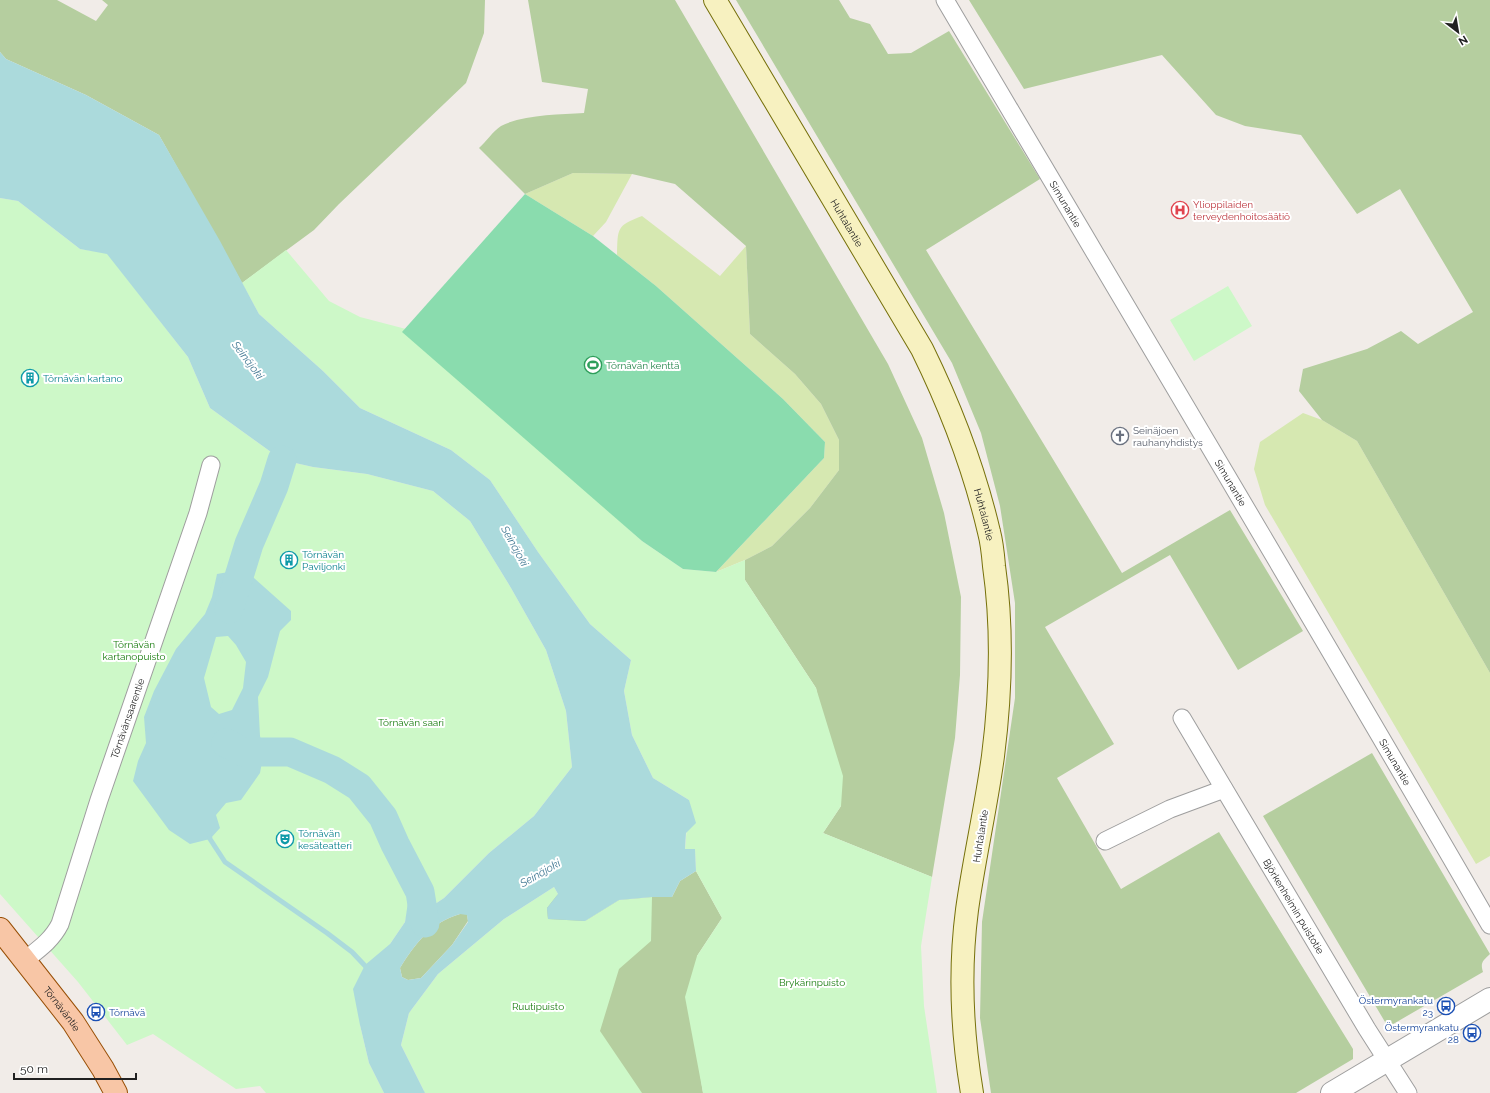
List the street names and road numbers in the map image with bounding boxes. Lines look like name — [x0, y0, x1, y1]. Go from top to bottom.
street label: Simunantie — [1047, 179, 1083, 229]
street label: Huhtalantie — [828, 197, 865, 249]
street label: Simunantie — [1213, 458, 1249, 508]
street label: Huhtalantie — [972, 487, 996, 542]
street label: Törnävänsaarentie — [109, 677, 147, 760]
street label: Simunantie — [1377, 737, 1413, 787]
street label: Huhtalantie — [971, 809, 990, 863]
street label: Björkenheimin puistotie — [1261, 857, 1326, 956]
street label: Törnäväntie — [41, 984, 82, 1033]

